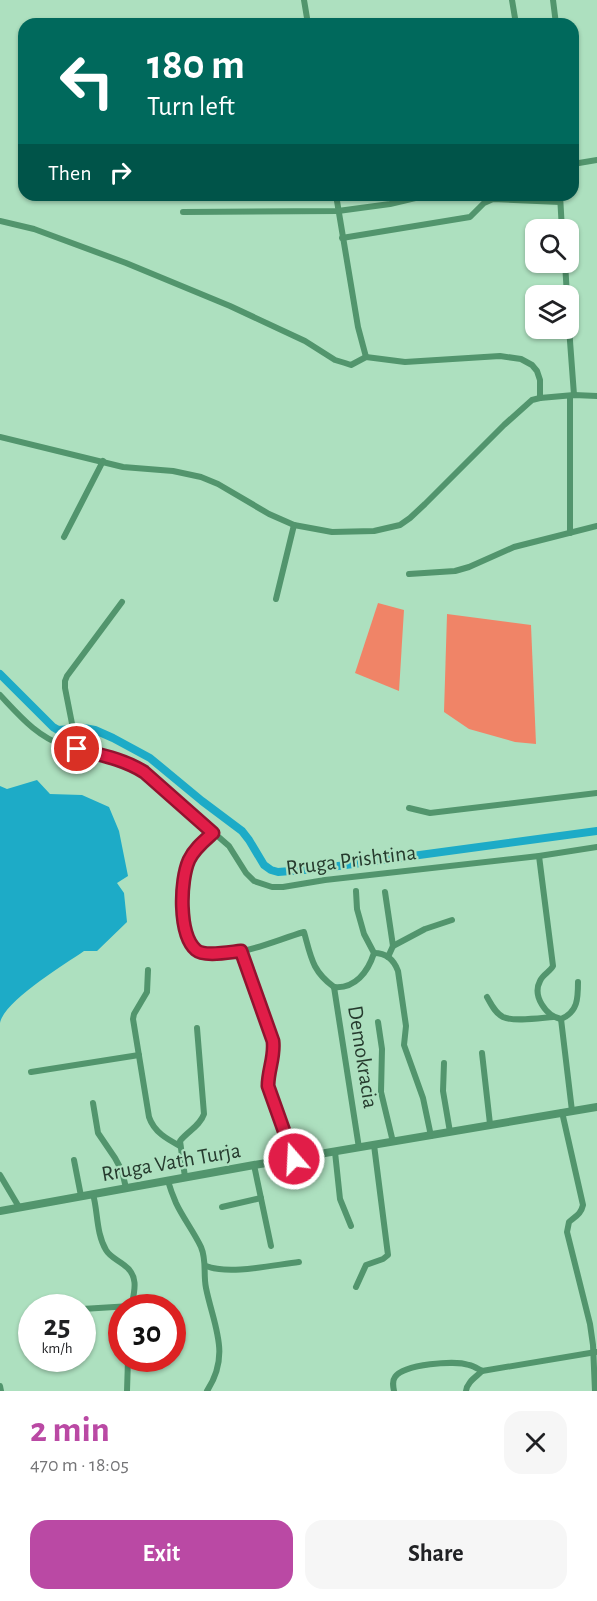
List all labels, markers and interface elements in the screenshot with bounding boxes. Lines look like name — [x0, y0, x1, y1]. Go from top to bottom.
icon: left — [48, 42, 126, 120]
text: 180 m — [147, 44, 245, 86]
text: Turn left — [147, 93, 235, 120]
icon: right — [104, 156, 137, 189]
text: Then — [48, 162, 92, 184]
map controls — [525, 219, 579, 339]
button: search — [525, 219, 579, 273]
button: layers — [525, 285, 579, 339]
pin — [51, 723, 102, 774]
icon: arrive — [60, 732, 93, 765]
street label: Rruga Prishtina — [284, 841, 418, 879]
street label: Demokracia — [344, 1004, 382, 1110]
position arrow — [262, 1127, 326, 1191]
street label: Rruga Vath Turja — [100, 1139, 242, 1185]
speed limit sign: 30 — [108, 1294, 186, 1372]
text: 25 — [43, 1311, 71, 1341]
text: km/h — [42, 1341, 72, 1356]
button: close — [504, 1411, 567, 1474]
text: 2 min — [30, 1412, 110, 1448]
text: 470 m · 18:05 — [30, 1455, 129, 1475]
button: Exit — [30, 1520, 293, 1589]
button: Share — [305, 1520, 567, 1589]

